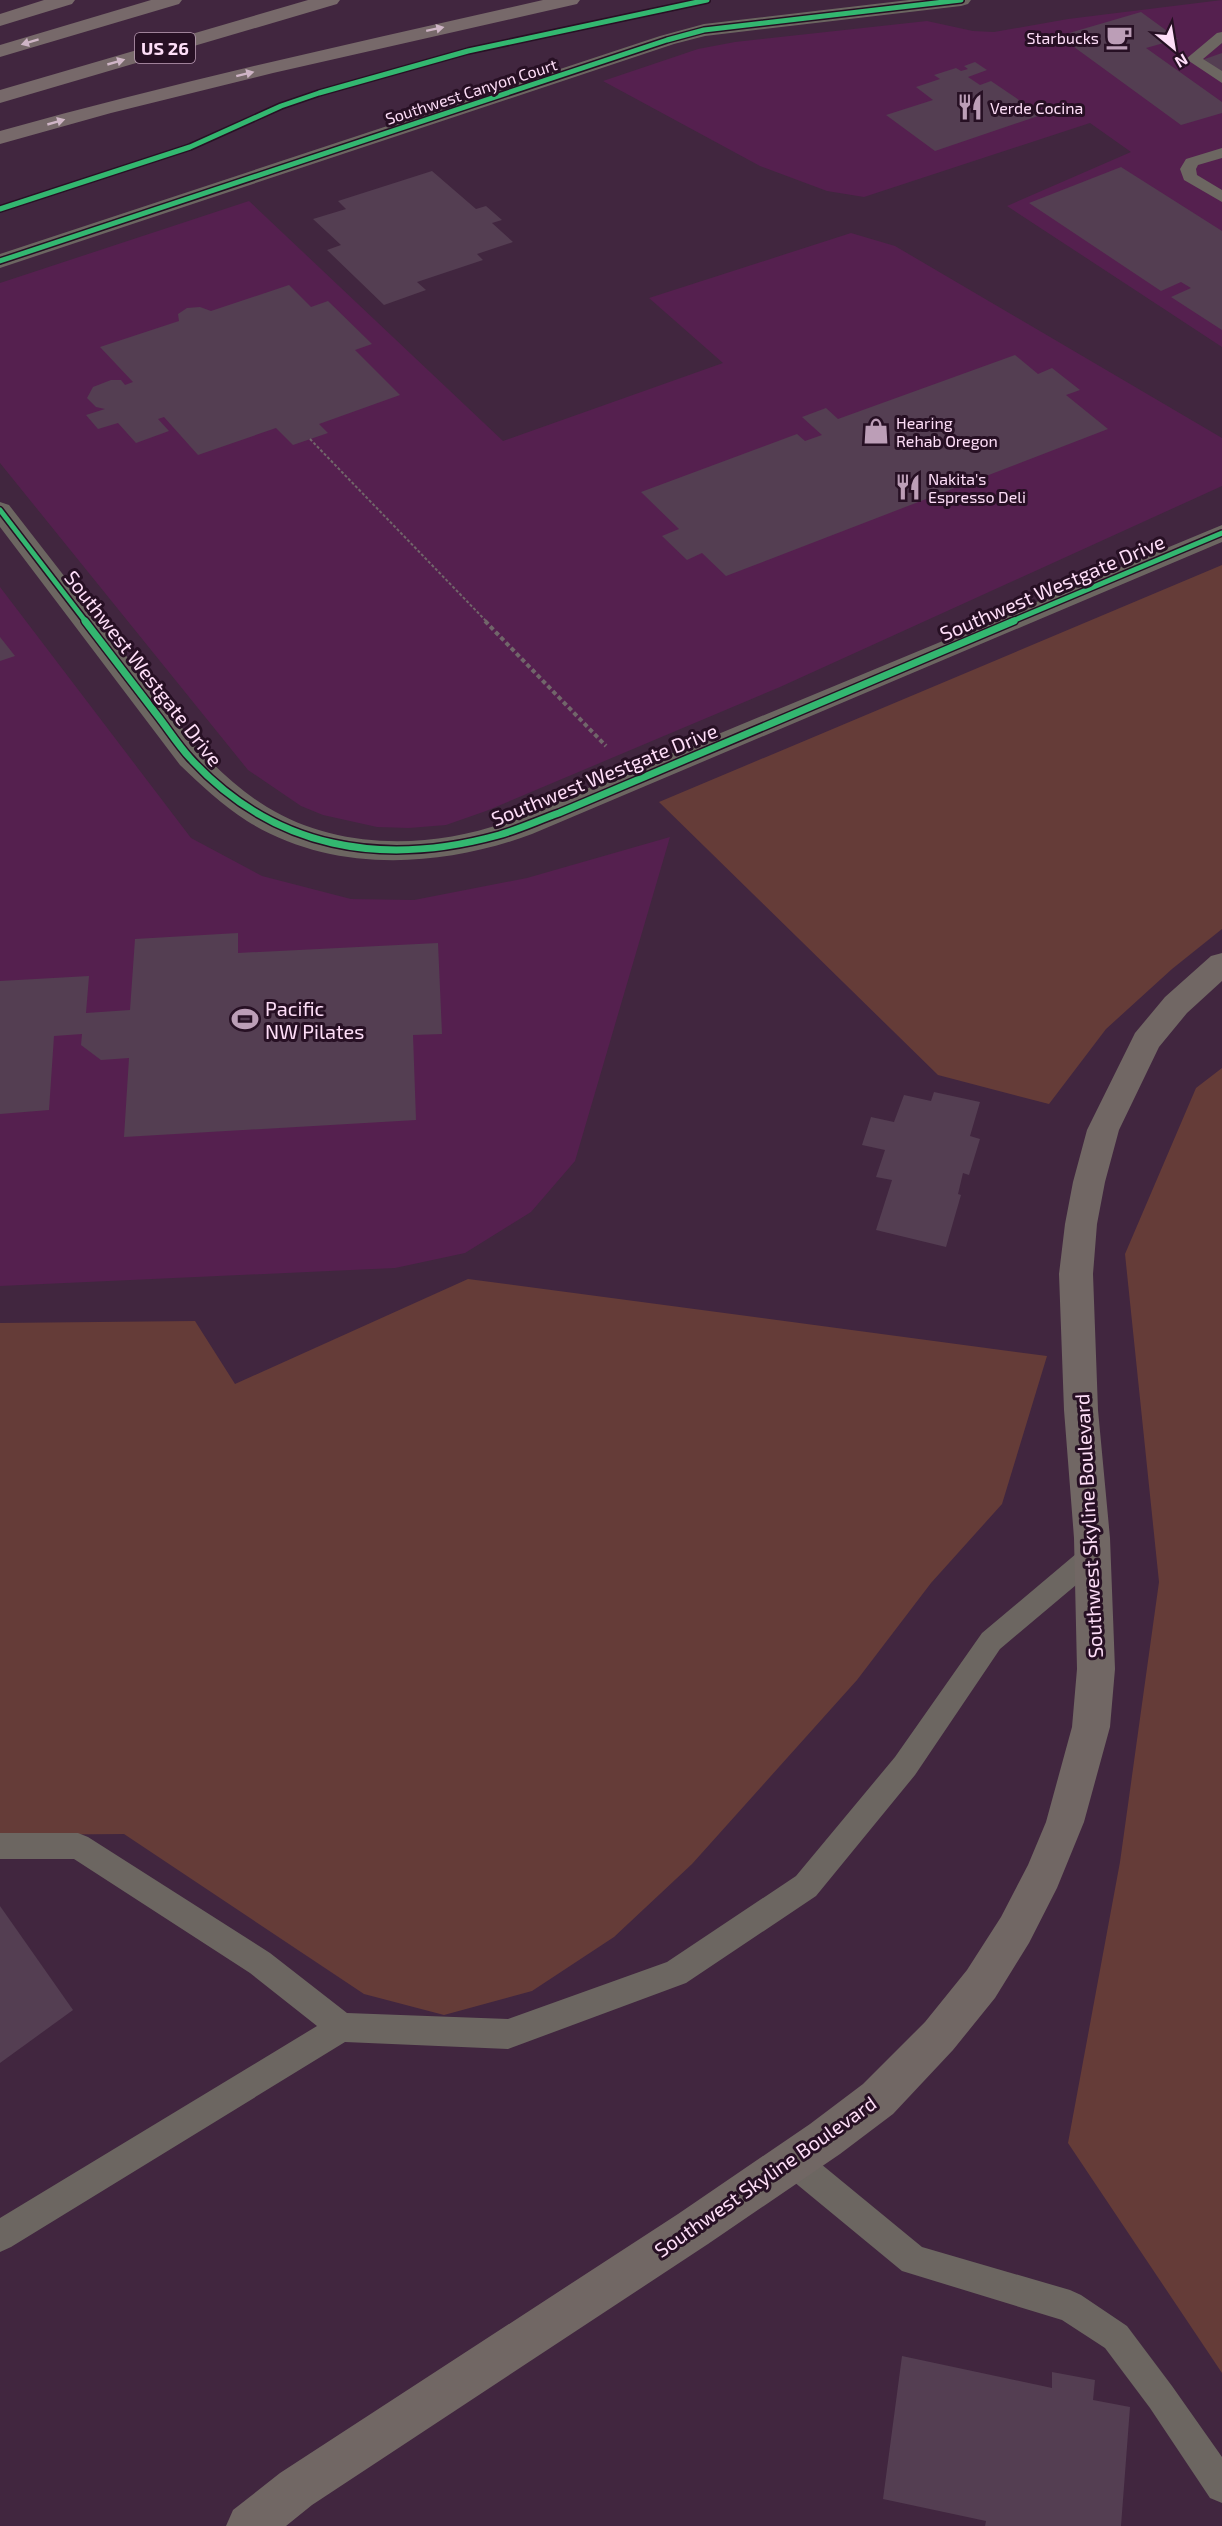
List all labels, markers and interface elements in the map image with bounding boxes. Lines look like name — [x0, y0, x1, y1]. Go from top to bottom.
north arrow — [1144, 18, 1204, 78]
cafe icon: Starbucks — [1104, 22, 1134, 52]
one-way arrow — [426, 24, 445, 33]
place label: Starbucks — [1026, 28, 1099, 47]
road number: US 26 — [135, 33, 195, 63]
one-way arrow — [21, 38, 39, 47]
text: N — [1172, 50, 1192, 73]
street label: Southwest Canyon Court — [383, 54, 559, 128]
one-way arrow — [107, 57, 125, 66]
one-way arrow — [236, 68, 254, 78]
restaurant icon: Verde Cocina — [955, 92, 985, 122]
place label: Verde Cocina — [990, 98, 1083, 117]
one-way arrow — [47, 117, 65, 127]
place label: Hearing Rehab Oregon — [896, 413, 998, 450]
shop icon: Hearing Rehab Oregon — [861, 416, 891, 446]
place label: Nakita's Espresso Deli — [928, 469, 1026, 506]
restaurant icon: Nakita's Espresso Deli — [893, 472, 923, 502]
street label: Southwest Westgate Drive — [936, 529, 1168, 645]
street label: Southwest Westgate Drive — [60, 565, 228, 771]
street label: Southwest Westgate Drive — [487, 718, 721, 830]
place label: Pacific NW Pilates — [265, 996, 364, 1043]
sports icon: Pacific NW Pilates — [230, 1004, 260, 1034]
street label: Southwest Skyline Boulevard — [1069, 1393, 1107, 1659]
street label: Southwest Skyline Boulevard — [650, 2090, 880, 2262]

